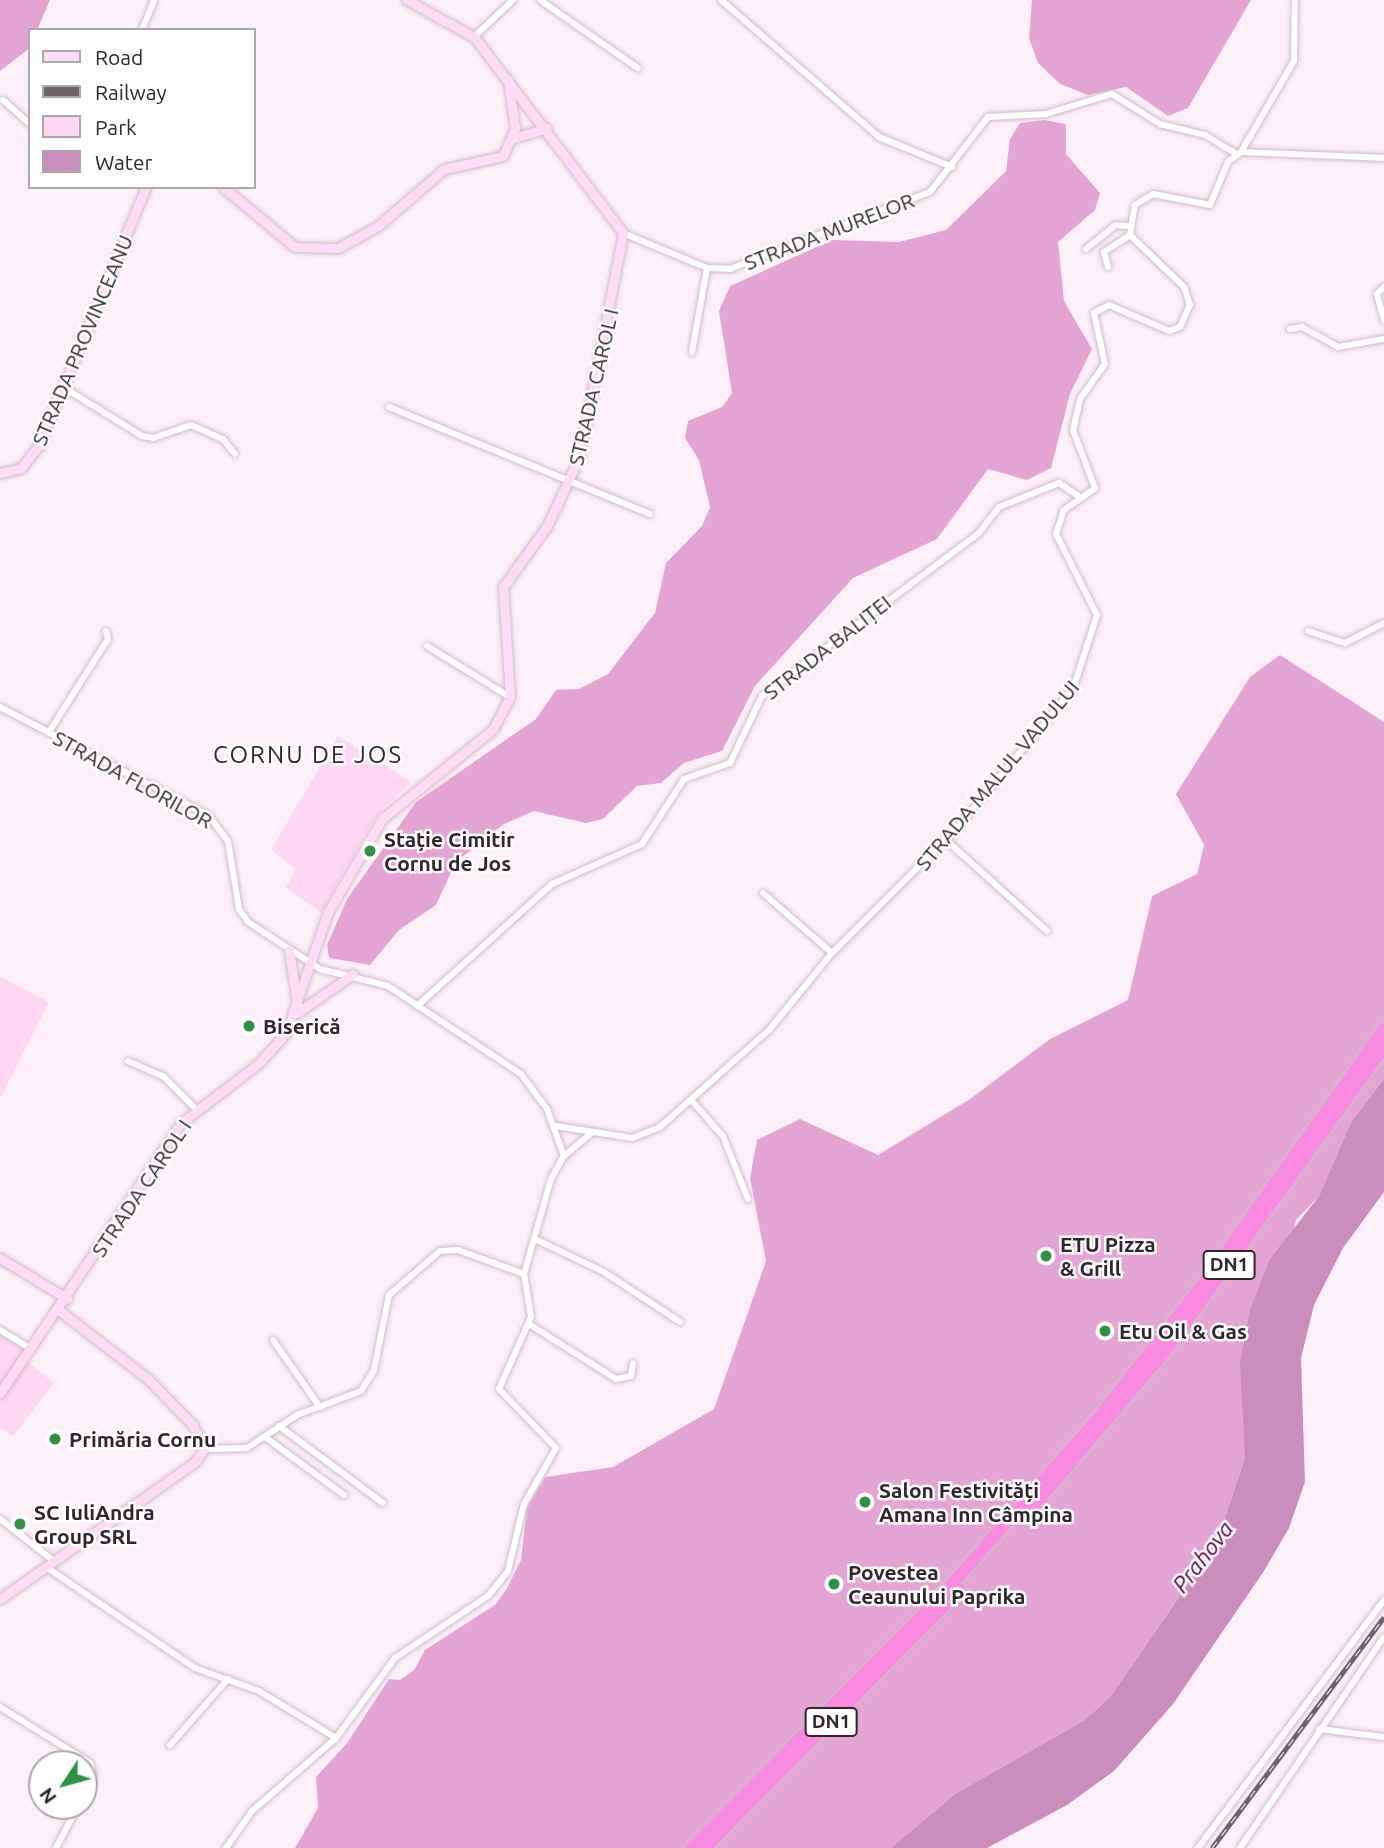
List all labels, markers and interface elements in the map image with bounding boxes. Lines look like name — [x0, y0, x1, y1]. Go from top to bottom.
legend — [28, 28, 256, 189]
text: Road — [95, 45, 143, 69]
text: Railway — [95, 80, 167, 104]
text: Park — [95, 115, 137, 139]
text: Water — [95, 150, 153, 174]
street label: STRADA MURELOR — [740, 187, 918, 275]
street label: STRADA PROVINCEANU — [26, 231, 138, 449]
street label: STRADA CAROL I — [563, 306, 623, 468]
street label: STRADA BALIȚEI — [758, 589, 896, 705]
street label: STRADA MALUL VADULUI — [910, 675, 1084, 875]
street label: STRADA FLORILOR — [49, 725, 217, 833]
district label: CORNU DE JOS — [215, 741, 401, 769]
place label: Stație Cimitir Cornu de Jos — [384, 826, 515, 876]
marker: Stație Cimitir Cornu de Jos — [362, 843, 378, 859]
place label: Biserică — [263, 1013, 341, 1039]
marker: Biserică — [241, 1018, 257, 1034]
street label: STRADA CAROL I — [86, 1115, 196, 1261]
place label: ETU Pizza & Grill — [1060, 1231, 1156, 1281]
marker: ETU Pizza & Grill — [1038, 1248, 1054, 1264]
road number: DN1 — [1201, 1250, 1257, 1280]
place label: Etu Oil & Gas — [1119, 1318, 1247, 1344]
marker: Etu Oil & Gas — [1097, 1323, 1113, 1339]
place label: Primăria Cornu — [69, 1426, 216, 1452]
marker: Primăria Cornu — [47, 1431, 63, 1447]
place label: Salon Festivități Amana Inn Câmpina — [879, 1477, 1073, 1527]
marker: Salon Festivități Amana Inn Câmpina — [857, 1494, 873, 1510]
place label: SC IuliAndra Group SRL — [34, 1499, 155, 1549]
marker: SC IuliAndra Group SRL — [12, 1516, 28, 1532]
water label: Prahova — [1167, 1516, 1239, 1598]
place label: Povestea Ceaunului Paprika — [848, 1559, 1025, 1609]
marker: Povestea Ceaunului Paprika — [826, 1576, 842, 1592]
road number: DN1 — [803, 1706, 859, 1738]
north arrow — [28, 1750, 98, 1820]
text: N — [35, 1784, 61, 1808]

